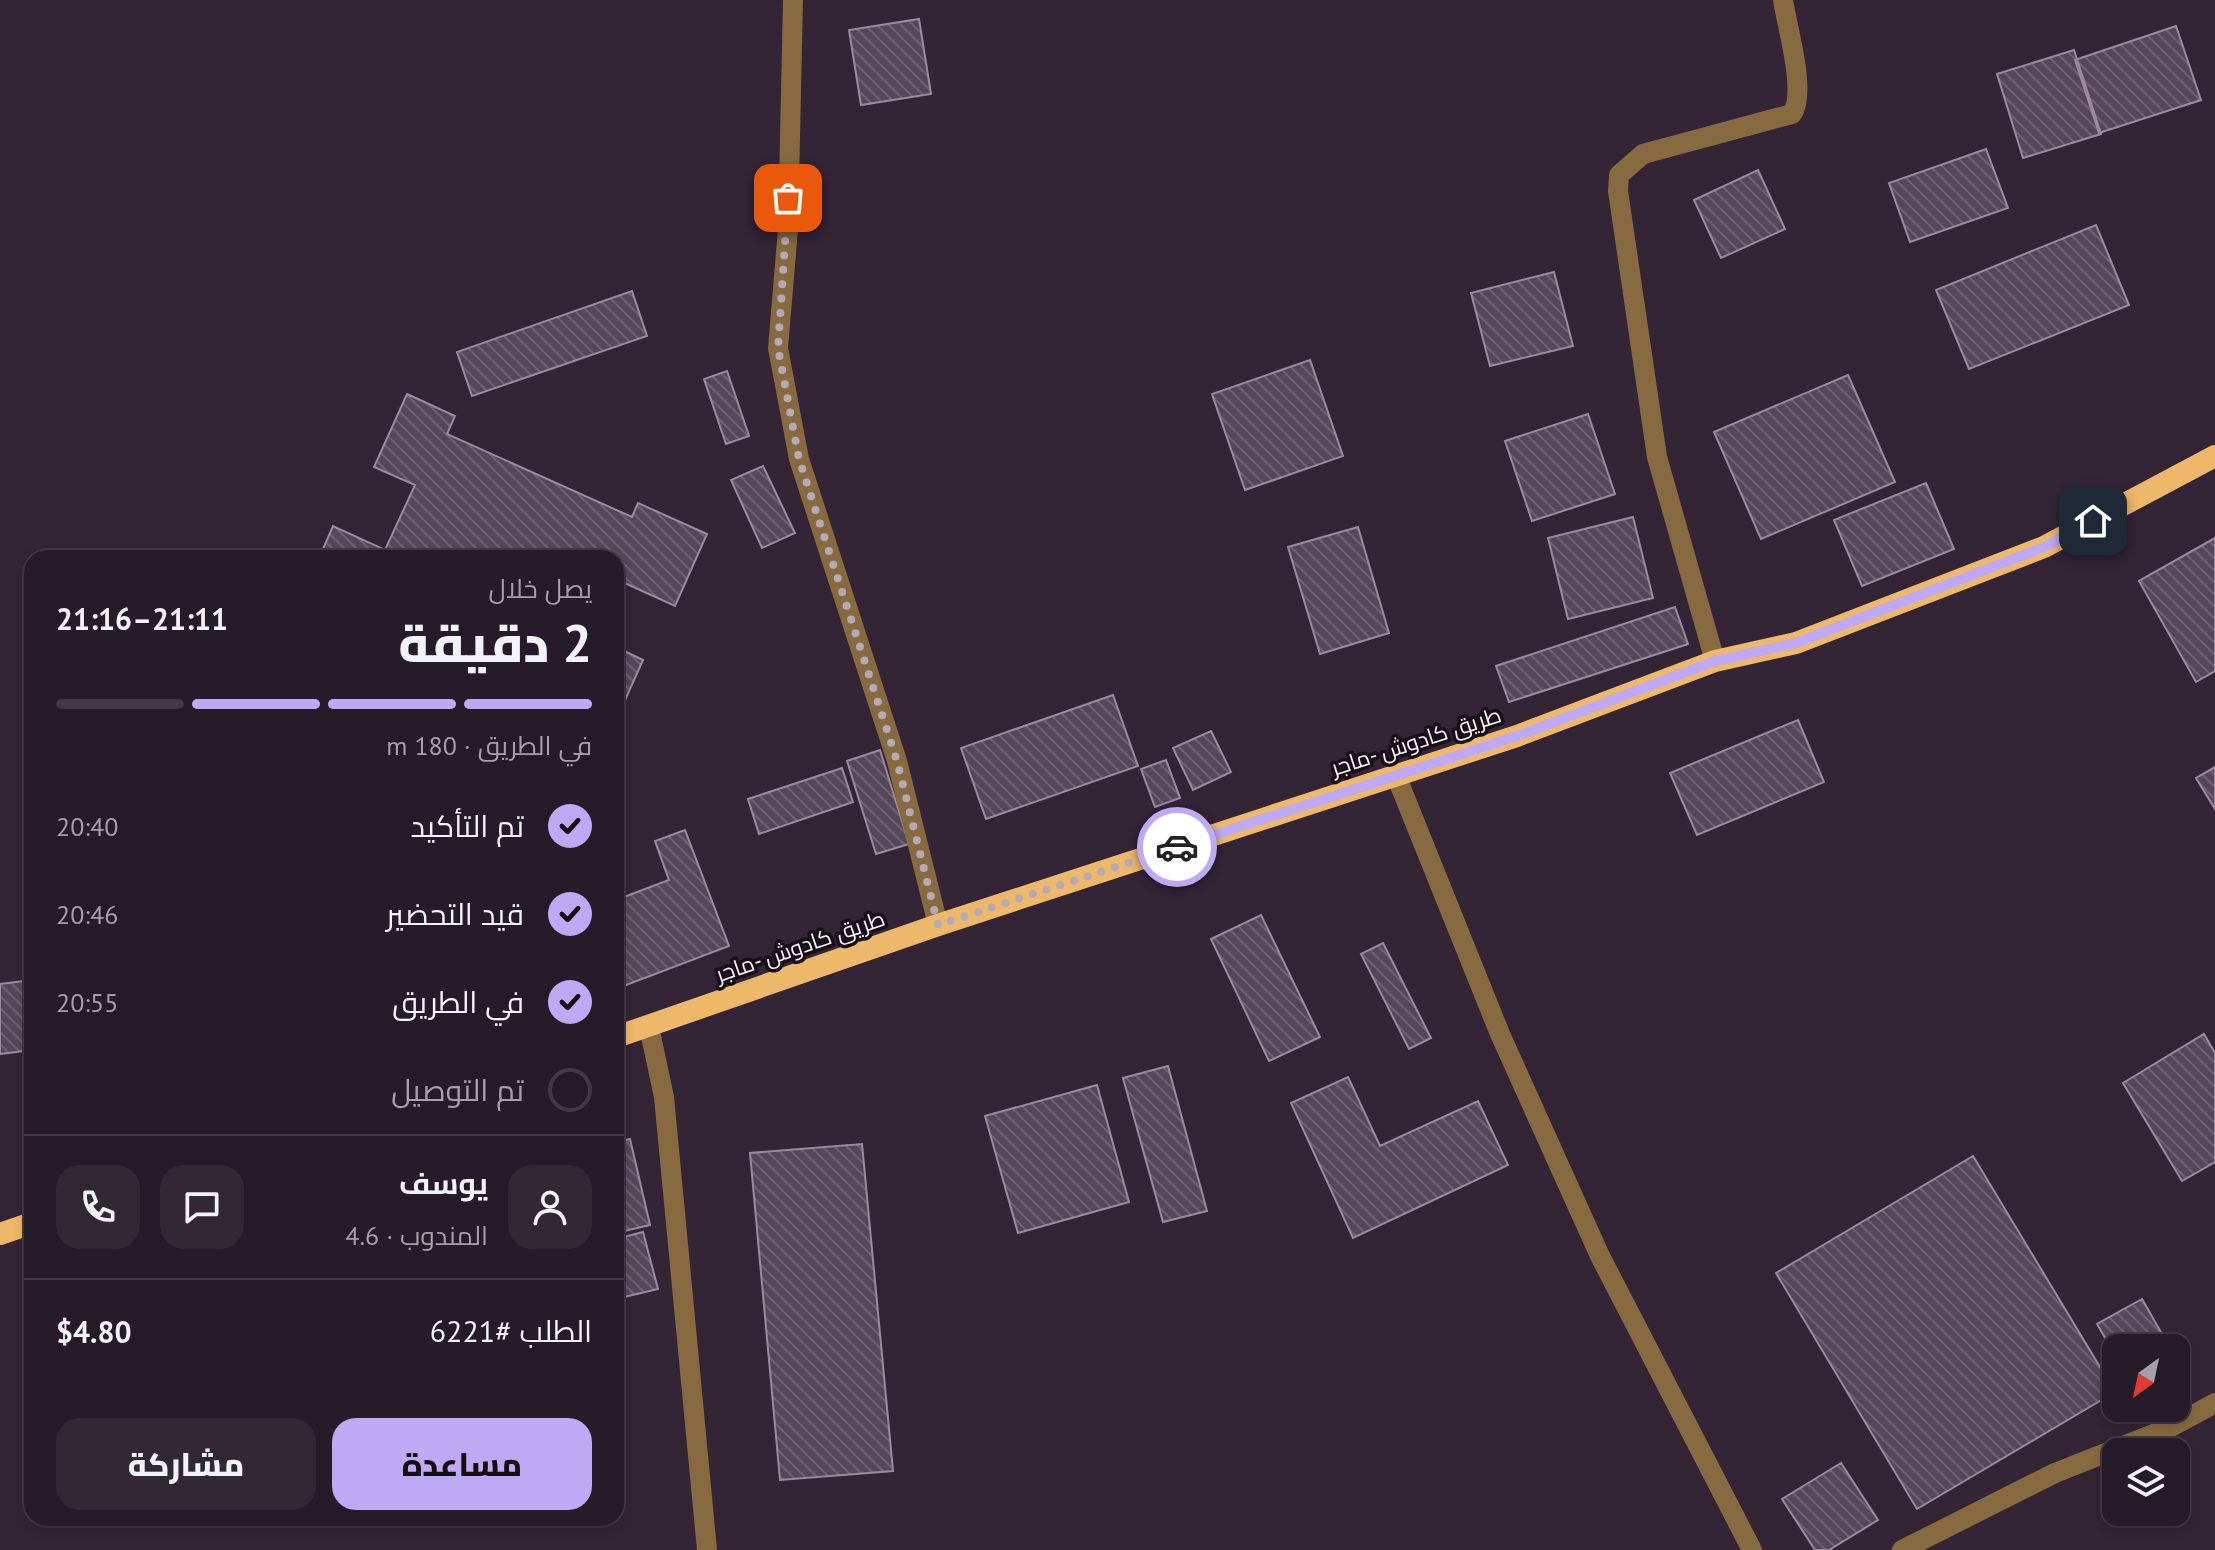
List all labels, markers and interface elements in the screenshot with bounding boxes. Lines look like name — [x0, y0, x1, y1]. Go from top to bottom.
pin — [754, 164, 822, 232]
icon: bag — [766, 176, 810, 220]
pin — [2059, 487, 2127, 555]
icon: home — [2071, 499, 2115, 543]
text: يصل خلال — [489, 572, 592, 605]
text: 21:11–21:16 — [56, 599, 228, 638]
text: 2 دقيقة — [398, 609, 592, 676]
street label: طريق كادوش -ماجر — [1326, 700, 1505, 782]
text: في الطريق · 180 m — [386, 729, 592, 762]
icon: check — [548, 804, 592, 848]
text: تم التأكيد — [411, 806, 524, 845]
courier — [1137, 807, 1217, 887]
text: 20:40 — [56, 810, 118, 843]
icon: car — [1155, 825, 1199, 869]
icon: check — [548, 892, 592, 936]
text: قيد التحضير — [386, 894, 524, 933]
text: 20:46 — [56, 898, 118, 931]
street label: طريق كادوش -ماجر — [710, 904, 888, 989]
icon: check — [548, 980, 592, 1024]
text: في الطريق — [392, 982, 524, 1021]
text: 20:55 — [56, 986, 118, 1019]
text: تم التوصيل — [391, 1070, 524, 1109]
text: يوسف — [399, 1163, 488, 1202]
button: phone — [56, 1165, 140, 1249]
button: chat — [160, 1165, 244, 1249]
button: person — [508, 1165, 592, 1249]
text: المندوب · 4.6 — [345, 1219, 488, 1252]
text: الطلب #6221 — [430, 1311, 592, 1350]
text: $4.80 — [56, 1312, 131, 1351]
north arrow — [2102, 1334, 2190, 1422]
map controls — [2102, 1334, 2190, 1526]
button: مشاركة — [56, 1418, 316, 1510]
button: مساعدة — [332, 1418, 592, 1510]
button: layers — [2102, 1438, 2190, 1526]

